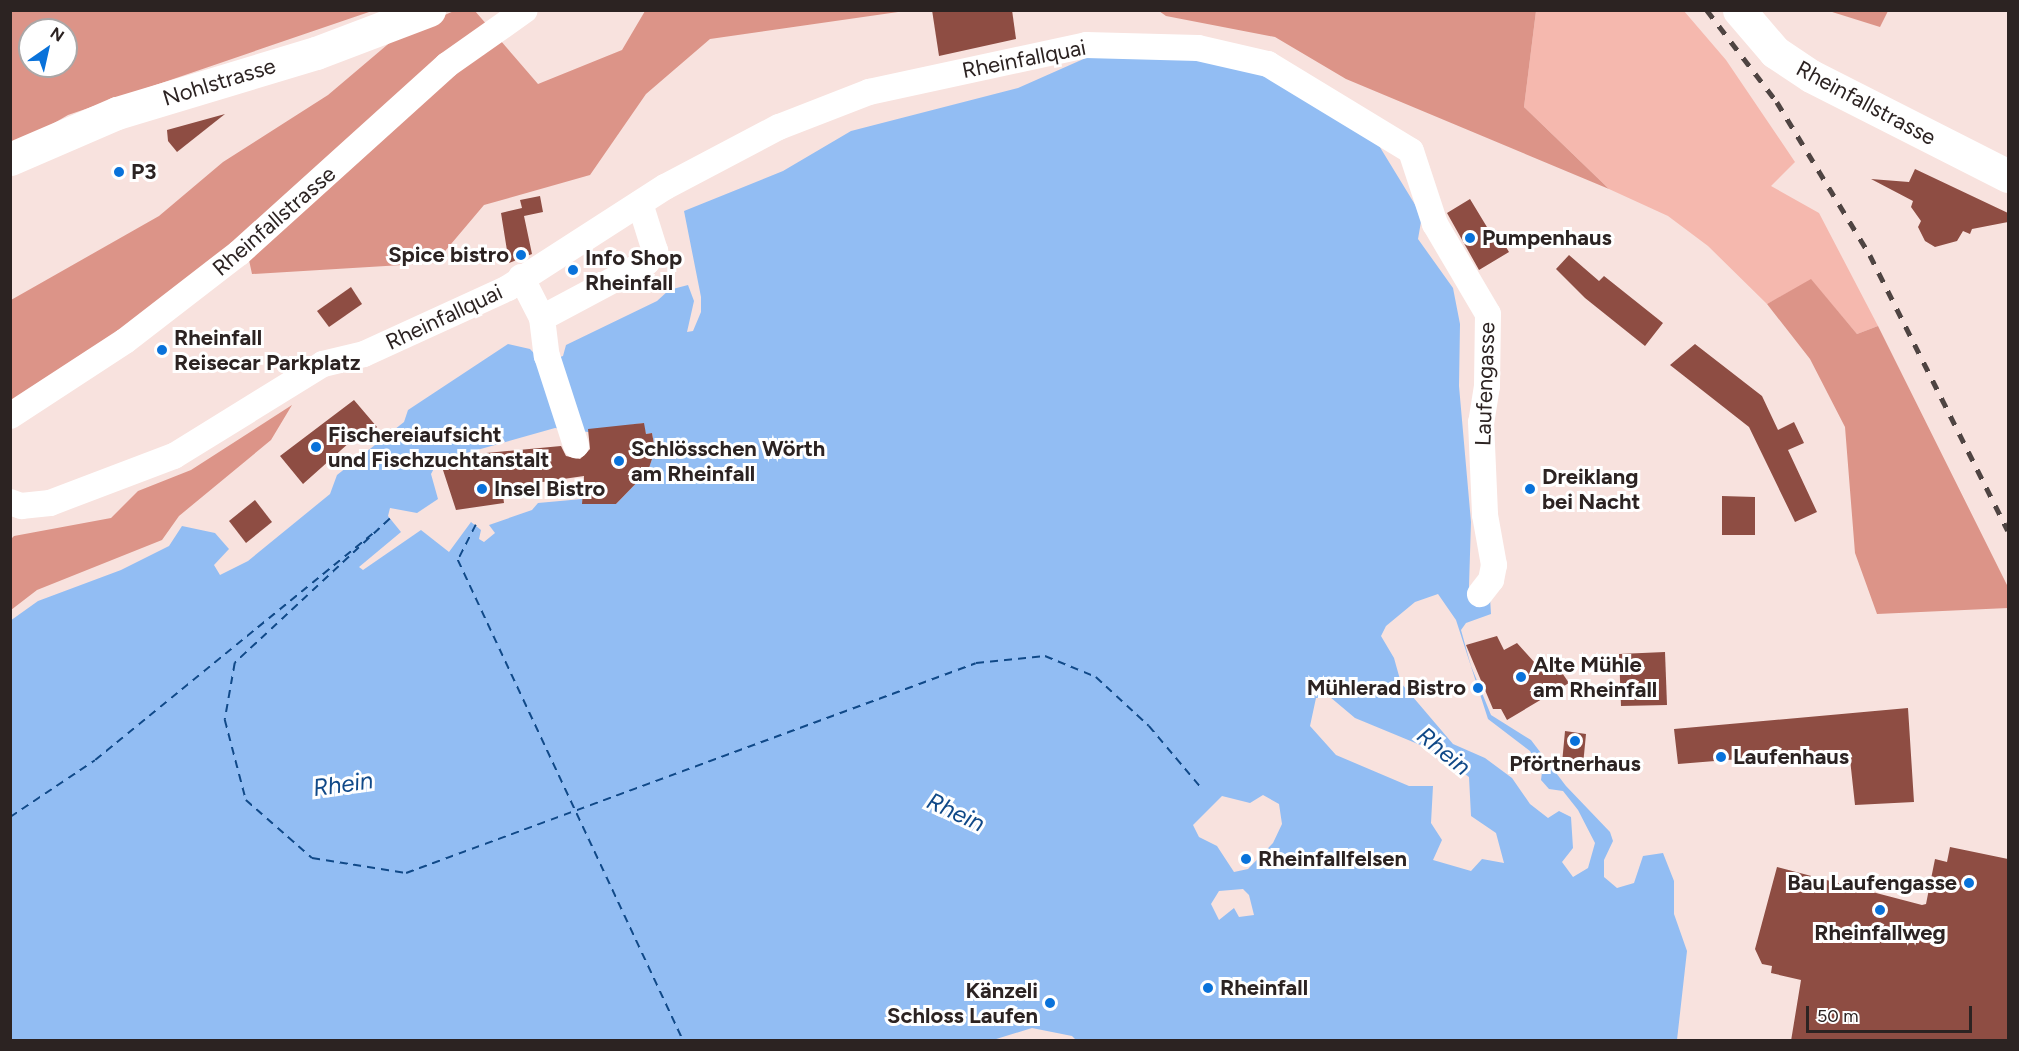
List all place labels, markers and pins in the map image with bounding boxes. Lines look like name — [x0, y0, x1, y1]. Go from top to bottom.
place label: P3 — [131, 159, 156, 185]
marker: P3 — [112, 165, 126, 179]
place label: Pumpenhaus — [1482, 225, 1612, 251]
marker: Pumpenhaus — [1463, 231, 1477, 245]
place label: Spice bistro — [388, 242, 509, 268]
place label: Info Shop Rheinfall — [585, 244, 682, 296]
marker: Spice bistro — [514, 248, 528, 262]
marker: Info Shop Rheinfall — [566, 263, 580, 277]
place label: Rheinfall Reisecar Parkplatz — [174, 324, 361, 376]
marker: Rheinfall Reisecar Parkplatz — [155, 343, 169, 357]
place label: Fischereiaufsicht und Fischzuchtanstalt — [328, 421, 549, 472]
place label: Schlösschen Wörth am Rheinfall — [631, 435, 825, 487]
marker: Fischereiaufsicht und Fischzuchtanstalt — [309, 440, 323, 454]
marker: Schlösschen Wörth am Rheinfall — [612, 454, 626, 468]
place label: Dreiklang bei Nacht — [1542, 463, 1640, 514]
place label: Insel Bistro — [494, 476, 605, 502]
marker: Insel Bistro — [475, 482, 489, 496]
marker: Dreiklang bei Nacht — [1523, 482, 1537, 496]
place label: Alte Mühle am Rheinfall — [1533, 651, 1657, 702]
marker: Alte Mühle am Rheinfall — [1514, 670, 1528, 684]
place label: Mühlerad Bistro — [1307, 675, 1466, 701]
marker: Mühlerad Bistro — [1471, 681, 1485, 695]
marker: Pförtnerhaus — [1568, 734, 1582, 748]
place label: Laufenhaus — [1733, 744, 1849, 770]
marker: Laufenhaus — [1714, 750, 1728, 764]
place label: Pförtnerhaus — [1509, 751, 1641, 777]
place label: Rheinfallfelsen — [1258, 846, 1407, 872]
marker: Rheinfallfelsen — [1239, 852, 1253, 866]
place label: Bau Laufengasse — [1787, 870, 1957, 896]
marker: Bau Laufengasse — [1962, 876, 1976, 890]
marker: Rheinfallweg — [1873, 903, 1887, 917]
place label: Rheinfallweg — [1814, 920, 1946, 946]
place label: Rheinfall — [1220, 975, 1308, 1001]
place label: Känzeli Schloss Laufen — [887, 977, 1038, 1028]
marker: Rheinfall — [1201, 981, 1215, 995]
marker: Känzeli Schloss Laufen — [1043, 996, 1057, 1010]

